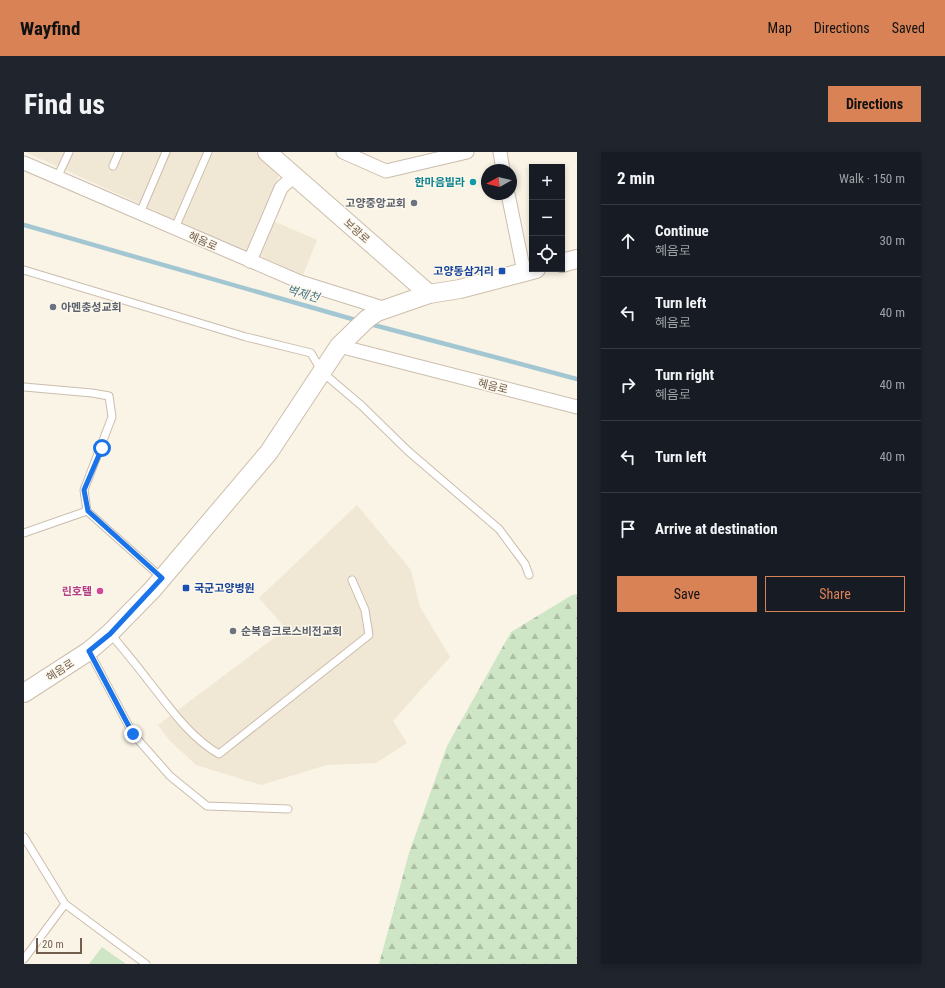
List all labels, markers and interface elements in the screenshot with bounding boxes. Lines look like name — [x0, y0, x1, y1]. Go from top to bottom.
text: Wayfind — [20, 17, 80, 40]
text: Map — [768, 20, 792, 36]
text: Directions — [814, 20, 870, 36]
text: Saved — [892, 20, 925, 36]
button: Directions — [828, 86, 921, 122]
text: Find us — [24, 88, 105, 121]
north arrow — [481, 164, 517, 200]
map controls — [529, 164, 565, 272]
button: + — [529, 164, 565, 200]
text: 2 min — [617, 168, 655, 188]
text: Walk · 150 m — [839, 171, 905, 186]
place label: 한마음빌라 — [414, 176, 465, 189]
marker: 한마음빌라 — [468, 177, 478, 187]
place label: 고양중앙교회 — [345, 197, 406, 210]
marker: 고양중앙교회 — [409, 198, 419, 208]
button: − — [529, 200, 565, 236]
street label: 보광로 — [341, 216, 372, 246]
text: Continue — [655, 222, 709, 240]
street label: 혜음로 — [186, 229, 219, 254]
icon: ahead — [617, 230, 639, 252]
text: 30 m — [879, 233, 905, 248]
button: locate — [529, 236, 565, 272]
text: 혜음로 — [655, 243, 691, 258]
place label: 고양동삼거리 — [433, 265, 494, 278]
marker: 고양동삼거리 — [497, 266, 507, 276]
water label: 벽제천 — [285, 283, 323, 306]
text: Turn left — [655, 294, 706, 312]
place label: 아멘충성교회 — [61, 301, 122, 314]
marker: 아멘충성교회 — [48, 302, 58, 312]
icon: left — [617, 302, 639, 324]
text: 40 m — [879, 305, 905, 320]
text: 혜음로 — [655, 315, 691, 330]
text: Turn right — [655, 366, 714, 384]
icon: right — [617, 374, 639, 396]
street label: 혜음로 — [477, 377, 509, 396]
text: 40 m — [879, 377, 905, 392]
text: 혜음로 — [655, 387, 691, 402]
route start — [93, 439, 111, 457]
icon: left — [617, 446, 639, 468]
text: Turn left — [655, 448, 706, 466]
text: 40 m — [879, 449, 905, 464]
icon: arrive — [617, 518, 639, 540]
text: Arrive at destination — [655, 520, 778, 538]
button: Save — [617, 576, 757, 612]
button: Share — [765, 576, 905, 612]
place label: 국군고양병원 — [194, 582, 255, 595]
marker: 국군고양병원 — [181, 583, 191, 593]
place label: 린호텔 — [62, 585, 92, 598]
marker: 린호텔 — [95, 586, 105, 596]
place label: 순복음크로스비전교회 — [241, 625, 342, 638]
marker: 순복음크로스비전교회 — [228, 626, 238, 636]
street label: 혜음로 — [44, 657, 77, 684]
route end — [124, 725, 142, 743]
scale bar — [36, 936, 82, 955]
text: 20 m — [42, 938, 64, 951]

